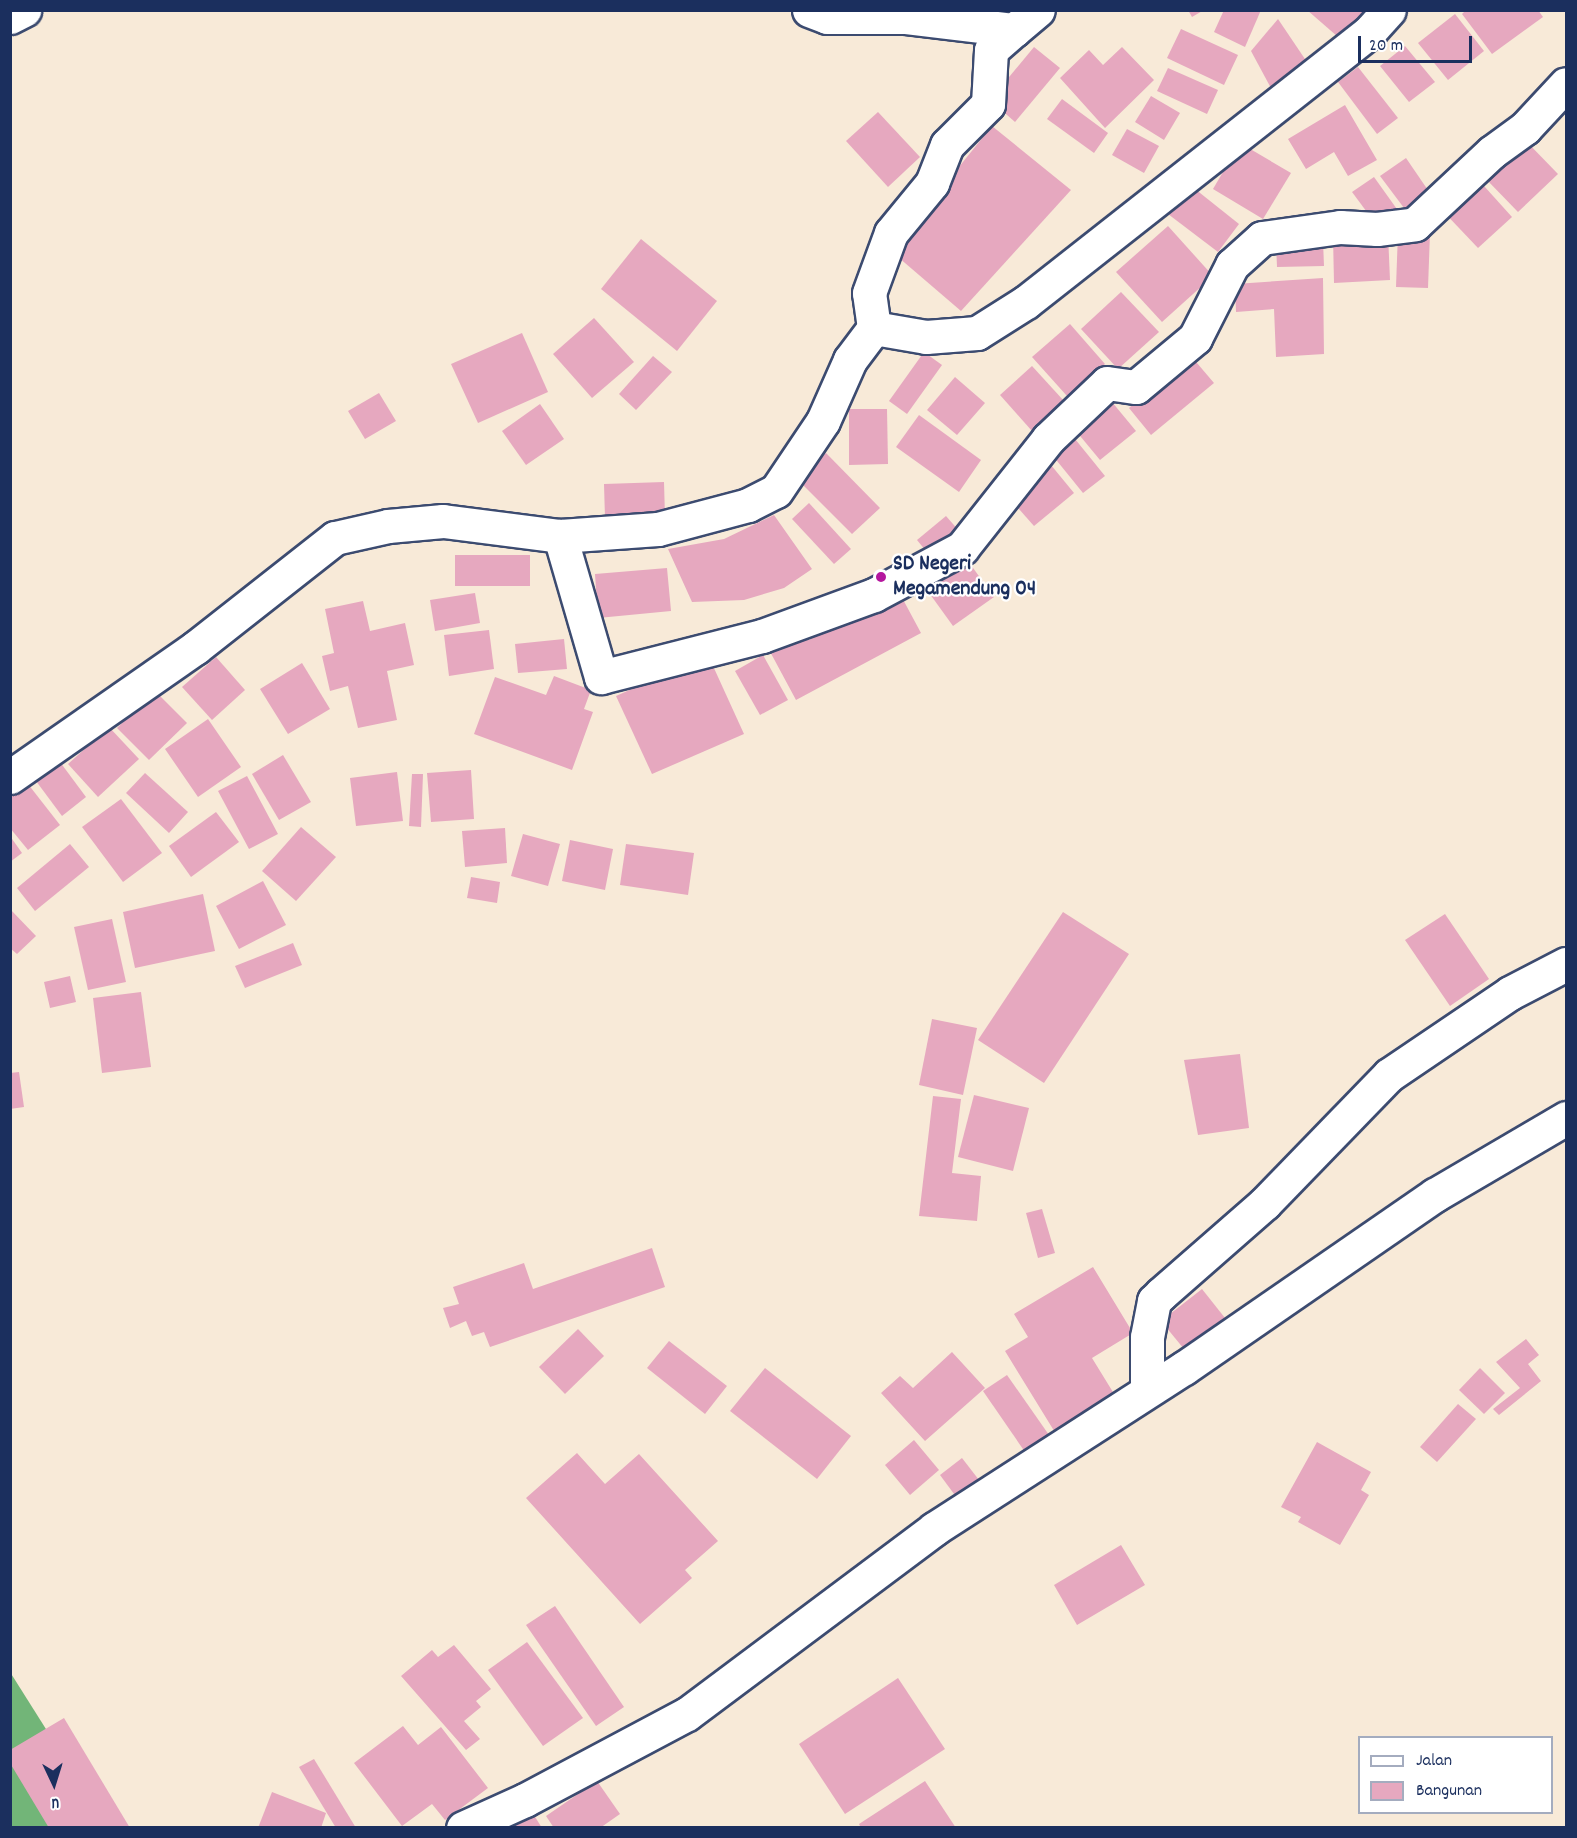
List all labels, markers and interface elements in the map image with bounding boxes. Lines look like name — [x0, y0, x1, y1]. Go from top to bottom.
scale bar — [1361, 24, 1475, 62]
text: 20 m — [1369, 34, 1403, 59]
place label: SD Negeri Megamendung 04 — [893, 551, 1036, 602]
marker: SD Negeri Megamendung 04 — [874, 570, 888, 584]
legend — [1358, 1736, 1553, 1814]
text: Jalan — [1416, 1749, 1452, 1774]
north arrow — [24, 1754, 84, 1814]
text: Bangunan — [1416, 1779, 1482, 1804]
text: U — [51, 1791, 60, 1814]

